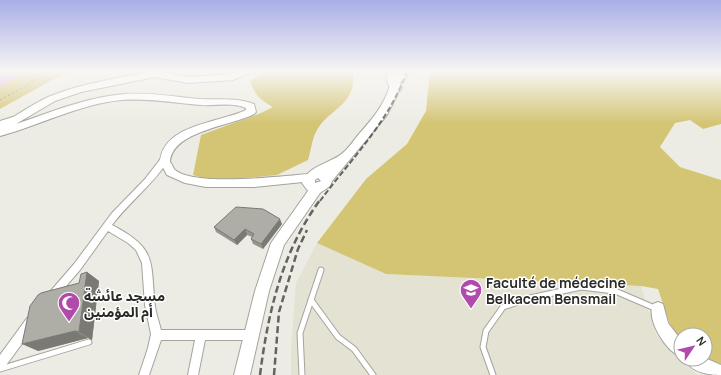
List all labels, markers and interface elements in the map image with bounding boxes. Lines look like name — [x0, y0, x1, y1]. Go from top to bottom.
place label: Faculté de médecine Belkacem Bensmail — [486, 273, 626, 308]
school or university icon: Faculté de médecine Belkacem Bensmail — [458, 277, 484, 310]
place label: مسجد عائشة أم المؤمنين — [84, 286, 165, 323]
mosque icon: مسجد عائشة أم المؤمنين — [56, 290, 82, 323]
north arrow — [673, 327, 713, 367]
text: N — [693, 333, 710, 349]

